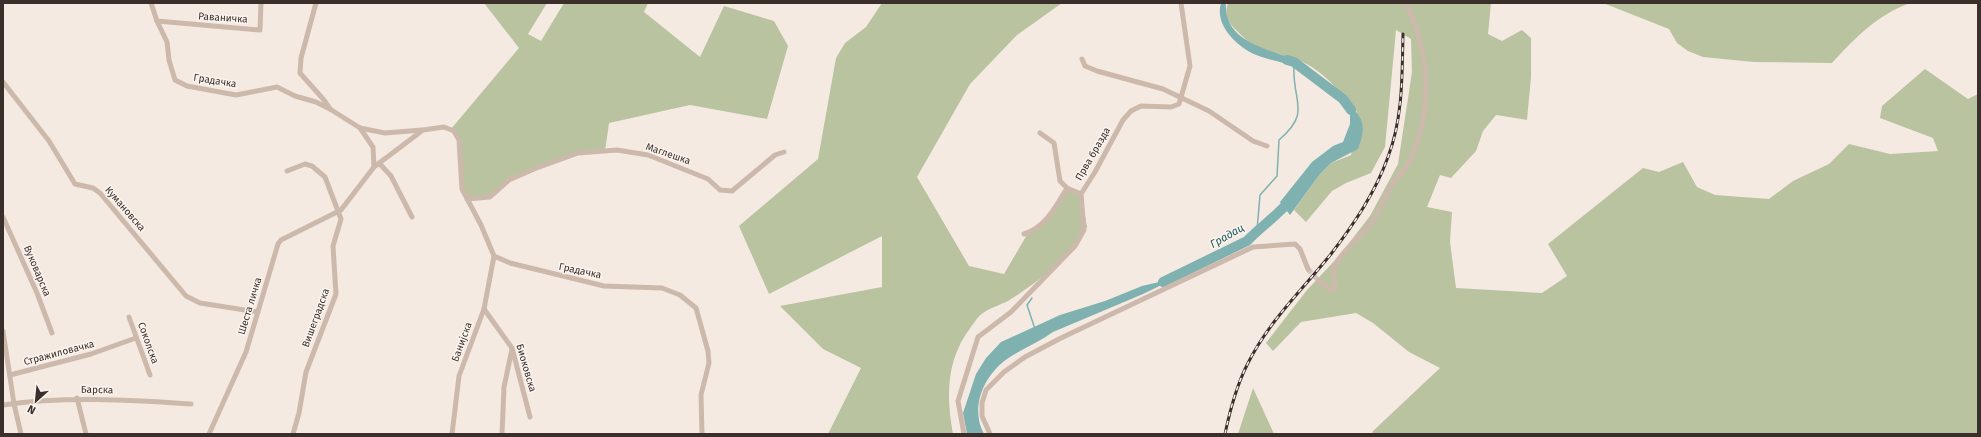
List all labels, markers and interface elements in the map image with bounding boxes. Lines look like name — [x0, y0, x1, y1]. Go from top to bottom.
street label: Раваничка — [198, 10, 248, 26]
street label: Градачка — [193, 72, 237, 90]
street label: Прва бразда — [1073, 125, 1113, 183]
street label: Маглешка — [644, 141, 692, 167]
street label: Кумановска — [102, 184, 148, 234]
water label: Градац — [1208, 221, 1246, 251]
street label: Вуковарска — [21, 244, 53, 298]
street label: Градачка — [558, 261, 602, 281]
street label: Шеста личка — [236, 276, 264, 336]
street label: Вишеградска — [300, 287, 332, 349]
street label: Банијска — [448, 320, 475, 363]
street label: Соколска — [135, 321, 161, 365]
street label: Стражиловачка — [22, 338, 96, 368]
street label: Биоковска — [513, 343, 539, 393]
north arrow — [16, 381, 56, 421]
street label: Барска — [81, 384, 113, 396]
text: N — [25, 402, 38, 417]

